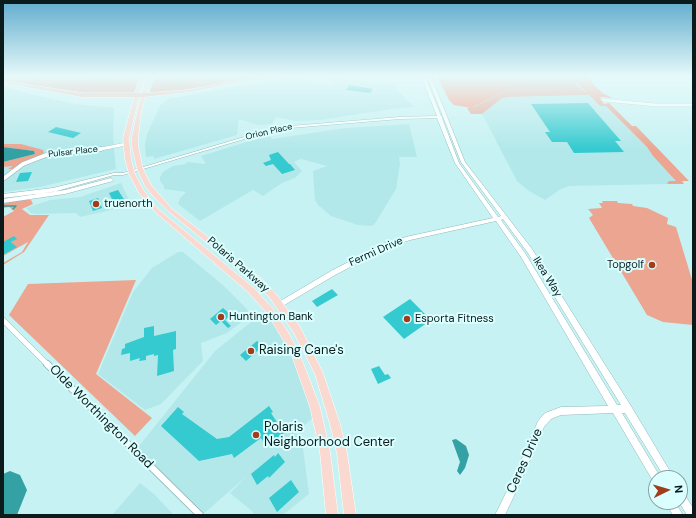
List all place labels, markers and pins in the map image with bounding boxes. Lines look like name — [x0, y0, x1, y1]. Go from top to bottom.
place label: truenorth — [104, 197, 152, 211]
marker: truenorth — [91, 199, 101, 209]
place label: Topgolf — [607, 258, 644, 272]
marker: Topgolf — [647, 260, 657, 270]
place label: Huntington Bank — [229, 310, 313, 324]
marker: Huntington Bank — [216, 312, 226, 322]
place label: Esporta Fitness — [415, 312, 494, 326]
marker: Esporta Fitness — [402, 314, 412, 324]
place label: Raising Cane's — [259, 343, 344, 359]
marker: Raising Cane's — [246, 346, 256, 356]
place label: Polaris Neighborhood Center — [264, 420, 395, 451]
marker: Polaris Neighborhood Center — [251, 430, 261, 440]

